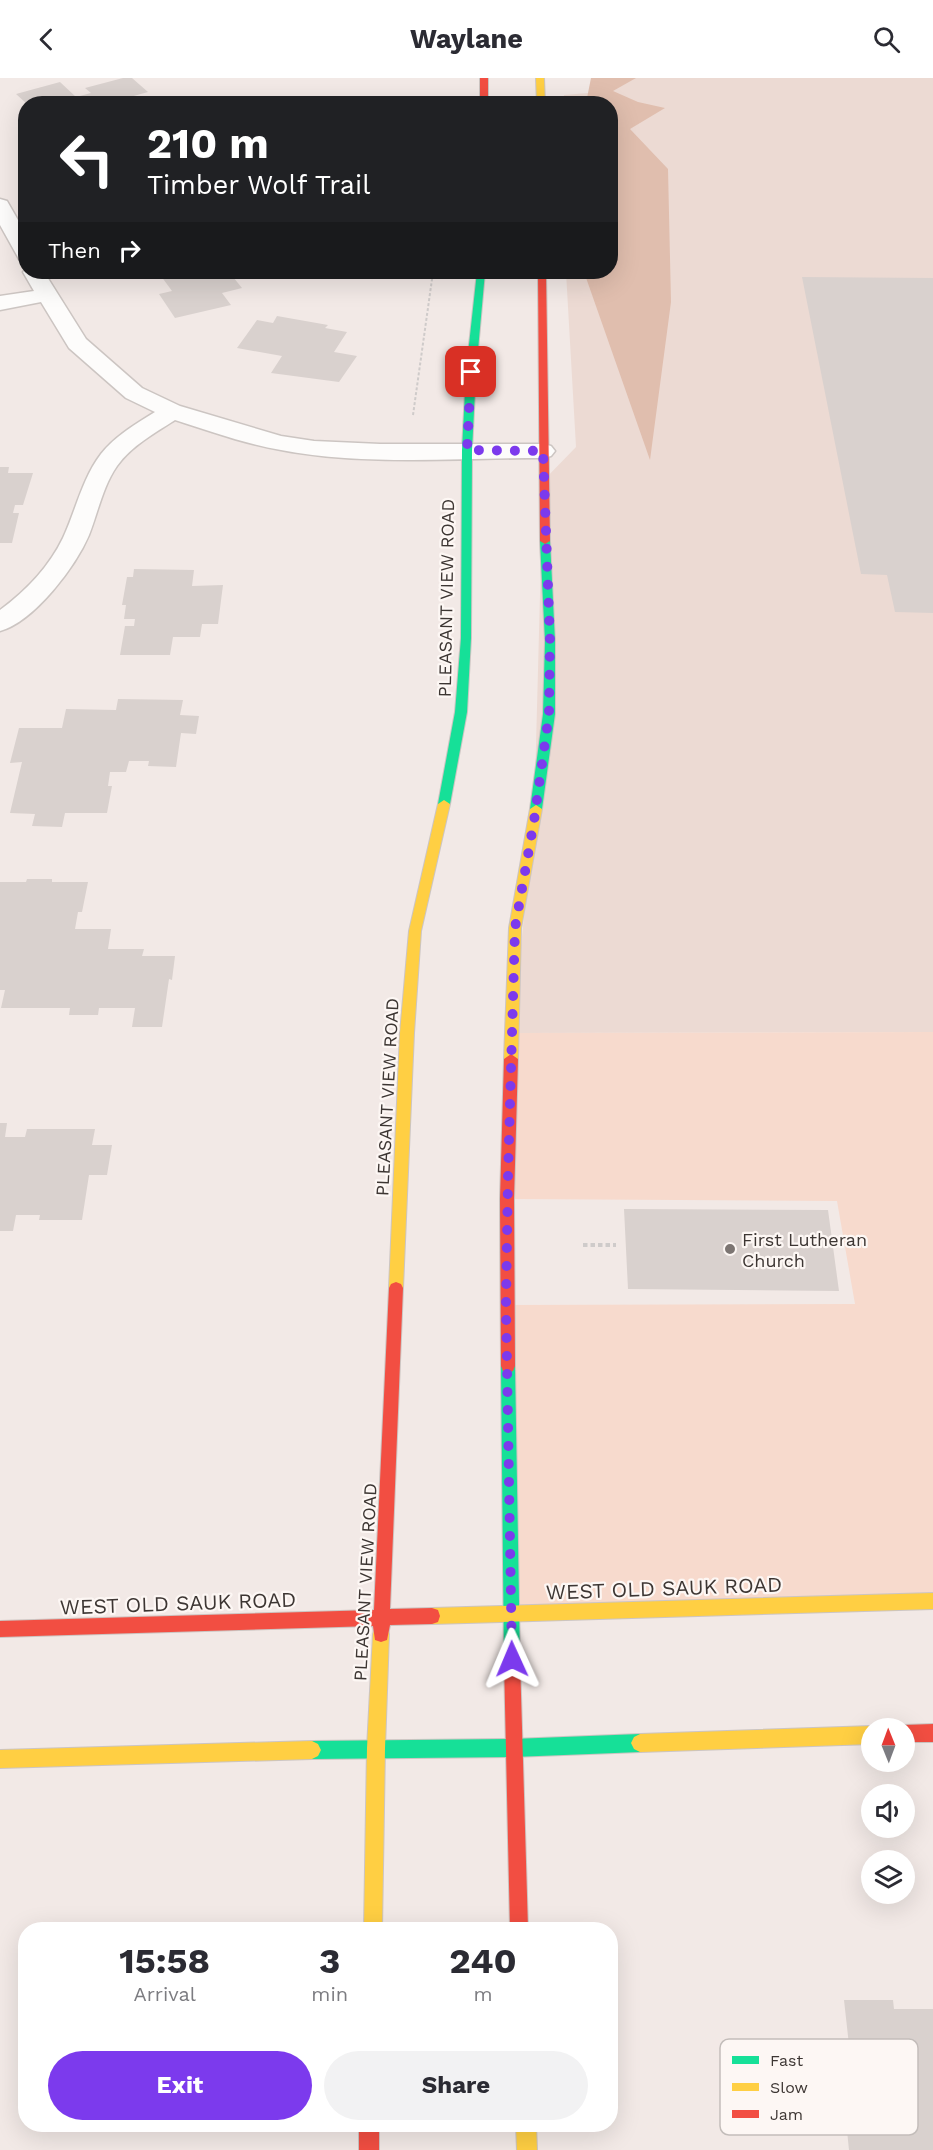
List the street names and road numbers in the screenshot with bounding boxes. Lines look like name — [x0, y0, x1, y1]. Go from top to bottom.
street label: PLEASANT VIEW ROAD — [434, 499, 458, 697]
street label: PLEASANT VIEW ROAD — [371, 997, 403, 1197]
street label: PLEASANT VIEW ROAD — [349, 1482, 381, 1682]
street label: WEST OLD SAUK ROAD — [545, 1571, 783, 1605]
street label: WEST OLD SAUK ROAD — [59, 1586, 297, 1620]

